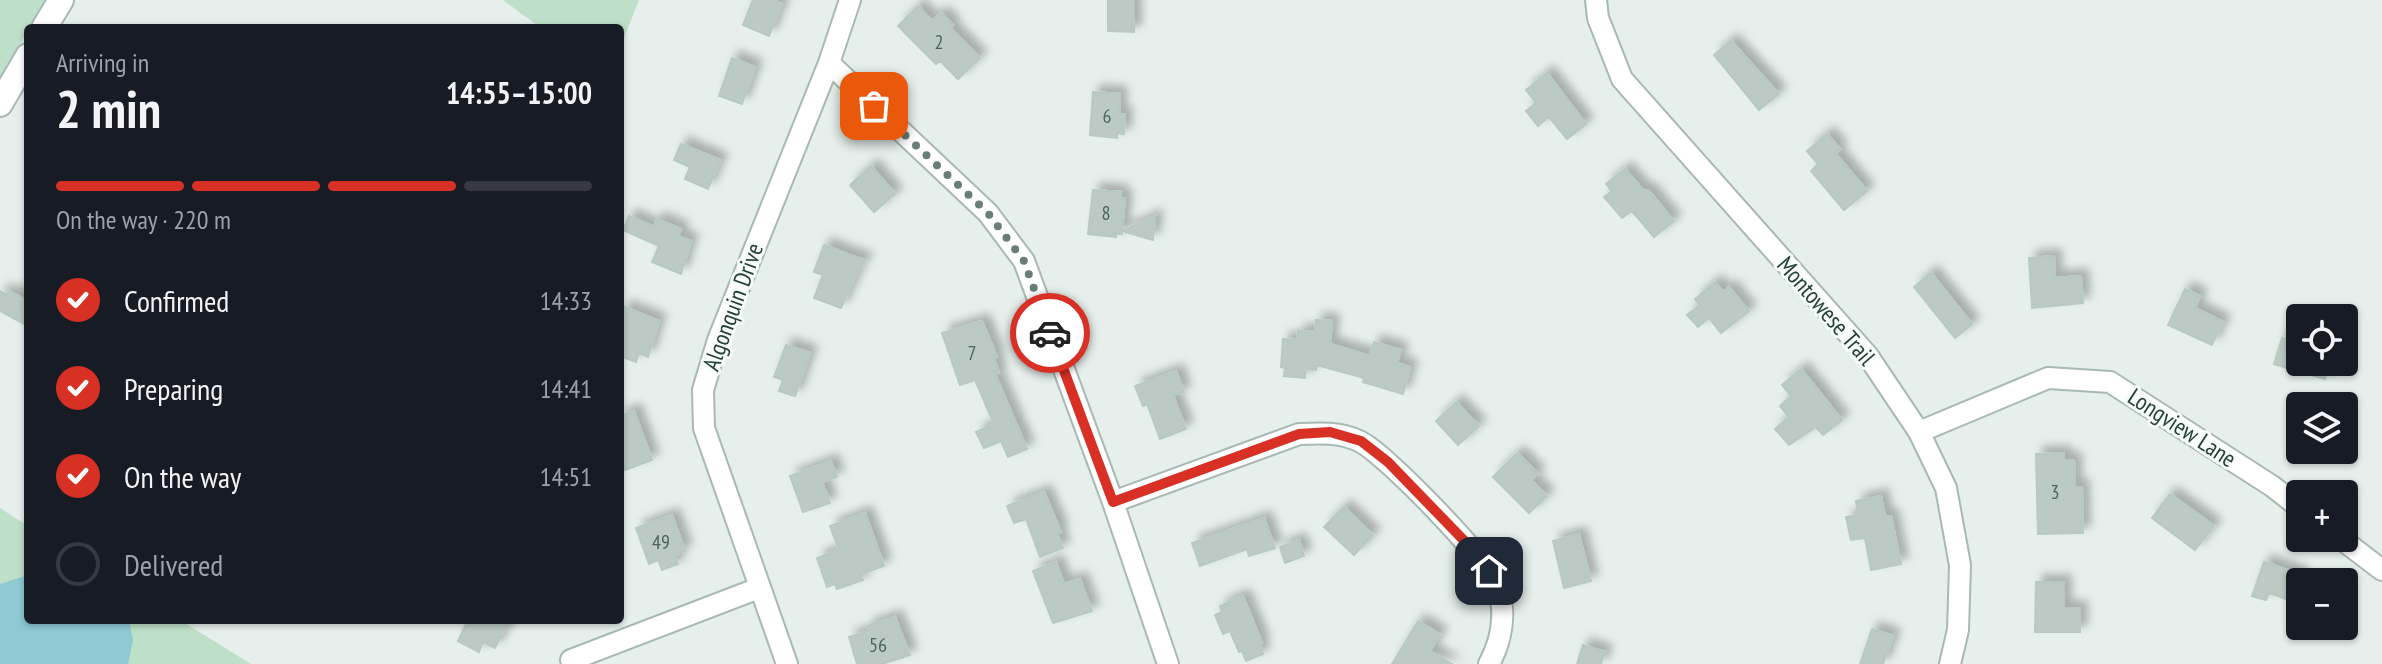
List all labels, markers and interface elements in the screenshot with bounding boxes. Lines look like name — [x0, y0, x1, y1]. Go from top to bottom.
house number: 2 — [935, 29, 944, 55]
text: Arriving in — [56, 46, 149, 79]
pin — [840, 72, 908, 140]
text: 14:55–15:00 — [446, 73, 592, 112]
text: 2 min — [56, 75, 161, 142]
icon: bag — [852, 84, 896, 128]
house number: 6 — [1103, 103, 1112, 129]
house number: 8 — [1102, 200, 1111, 226]
text: On the way · 220 m — [56, 203, 231, 236]
street label: Algonquin Drive — [695, 239, 770, 375]
street label: Montowese Trail — [1770, 250, 1883, 372]
icon: check — [56, 278, 100, 322]
text: Confirmed — [124, 281, 229, 320]
text: 14:33 — [540, 284, 592, 317]
courier — [1010, 293, 1090, 373]
map controls — [2286, 304, 2358, 640]
button: locate — [2286, 304, 2358, 376]
icon: car — [1028, 311, 1072, 355]
house number: 7 — [968, 340, 977, 366]
icon: check — [56, 366, 100, 410]
text: Preparing — [124, 369, 223, 408]
text: 14:41 — [540, 372, 592, 405]
street label: Longview Lane — [2122, 381, 2242, 474]
button: layers — [2286, 392, 2358, 464]
icon: check — [56, 454, 100, 498]
text: On the way — [124, 457, 241, 496]
text: 14:51 — [540, 460, 592, 493]
house number: 3 — [2051, 479, 2060, 505]
button: + — [2286, 480, 2358, 552]
house number: 49 — [652, 529, 670, 555]
pin — [1455, 537, 1523, 605]
text: Delivered — [124, 545, 223, 584]
icon: home — [1467, 549, 1511, 593]
button: − — [2286, 568, 2358, 640]
house number: 56 — [869, 632, 887, 658]

